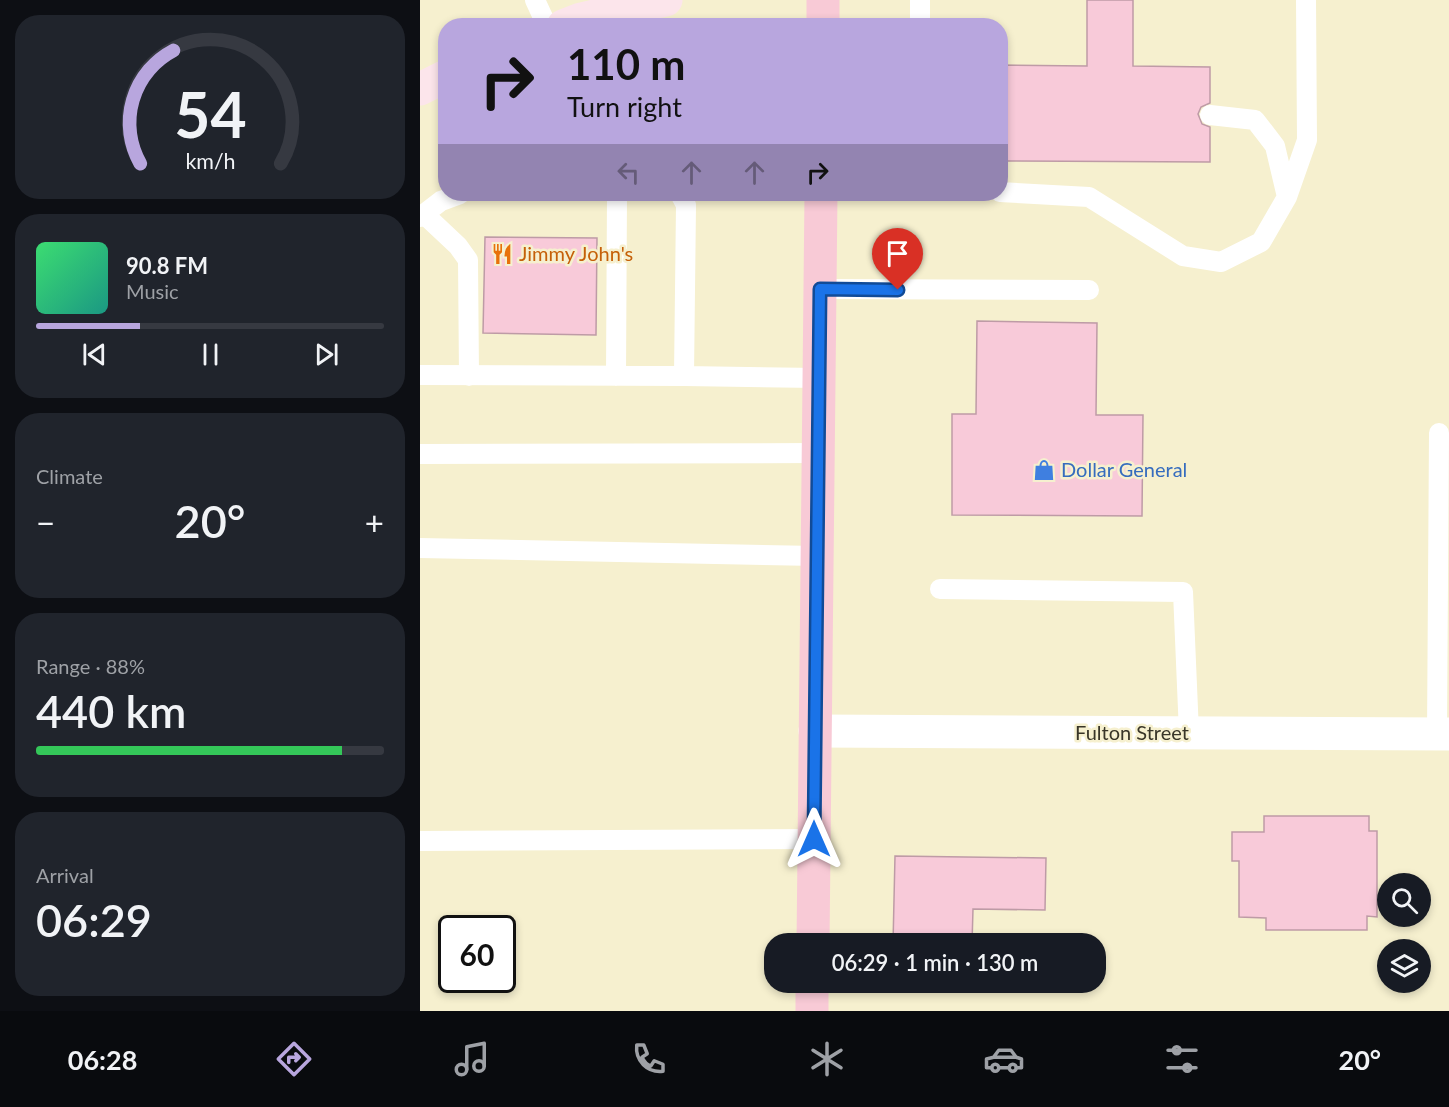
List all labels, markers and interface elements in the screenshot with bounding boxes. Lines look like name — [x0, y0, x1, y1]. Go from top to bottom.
text: 110 m — [567, 39, 685, 89]
icon: right — [468, 42, 546, 120]
text: 54 — [174, 76, 246, 151]
text: Turn right — [567, 90, 682, 123]
text: km/h — [185, 148, 235, 174]
icon: left — [612, 156, 645, 189]
icon: ahead — [675, 156, 708, 189]
icon: ahead — [738, 156, 771, 189]
icon: right — [801, 156, 834, 189]
pin — [872, 228, 923, 290]
icon: arrive — [881, 237, 914, 270]
place label: Jimmy John's — [519, 241, 633, 265]
restaurant icon: Jimmy John's — [490, 242, 514, 266]
text: 90.8 FM — [126, 252, 208, 279]
text: Music — [126, 279, 179, 303]
icon: previous — [78, 338, 111, 371]
icon: pause — [194, 338, 227, 371]
icon: next — [310, 338, 343, 371]
place label: Dollar General — [1061, 457, 1187, 481]
shop icon: Dollar General — [1032, 458, 1056, 482]
text: Climate — [36, 464, 103, 488]
text: 20° — [175, 494, 245, 548]
text: − — [36, 502, 55, 542]
text: + — [365, 502, 384, 542]
text: Range · 88% — [36, 654, 145, 678]
text: 440 km — [36, 684, 186, 738]
street label: Fulton Street — [1075, 720, 1189, 744]
position arrow — [782, 807, 846, 871]
text: Arrival — [36, 863, 94, 887]
map controls — [1377, 873, 1431, 993]
button: search — [1377, 873, 1431, 927]
text: 06:29 — [36, 893, 152, 947]
speed limit sign: 60 — [438, 915, 516, 993]
button: layers — [1377, 939, 1431, 993]
text: 06:29 · 1 min · 130 m — [832, 949, 1038, 976]
icon: directions — [273, 1038, 315, 1080]
icon: music — [451, 1038, 493, 1080]
icon: phone — [628, 1038, 670, 1080]
icon: climate — [806, 1038, 848, 1080]
icon: car — [983, 1038, 1025, 1080]
icon: filters — [1161, 1038, 1203, 1080]
text: 06:28 — [68, 1043, 137, 1076]
text: 20° — [1339, 1043, 1381, 1076]

